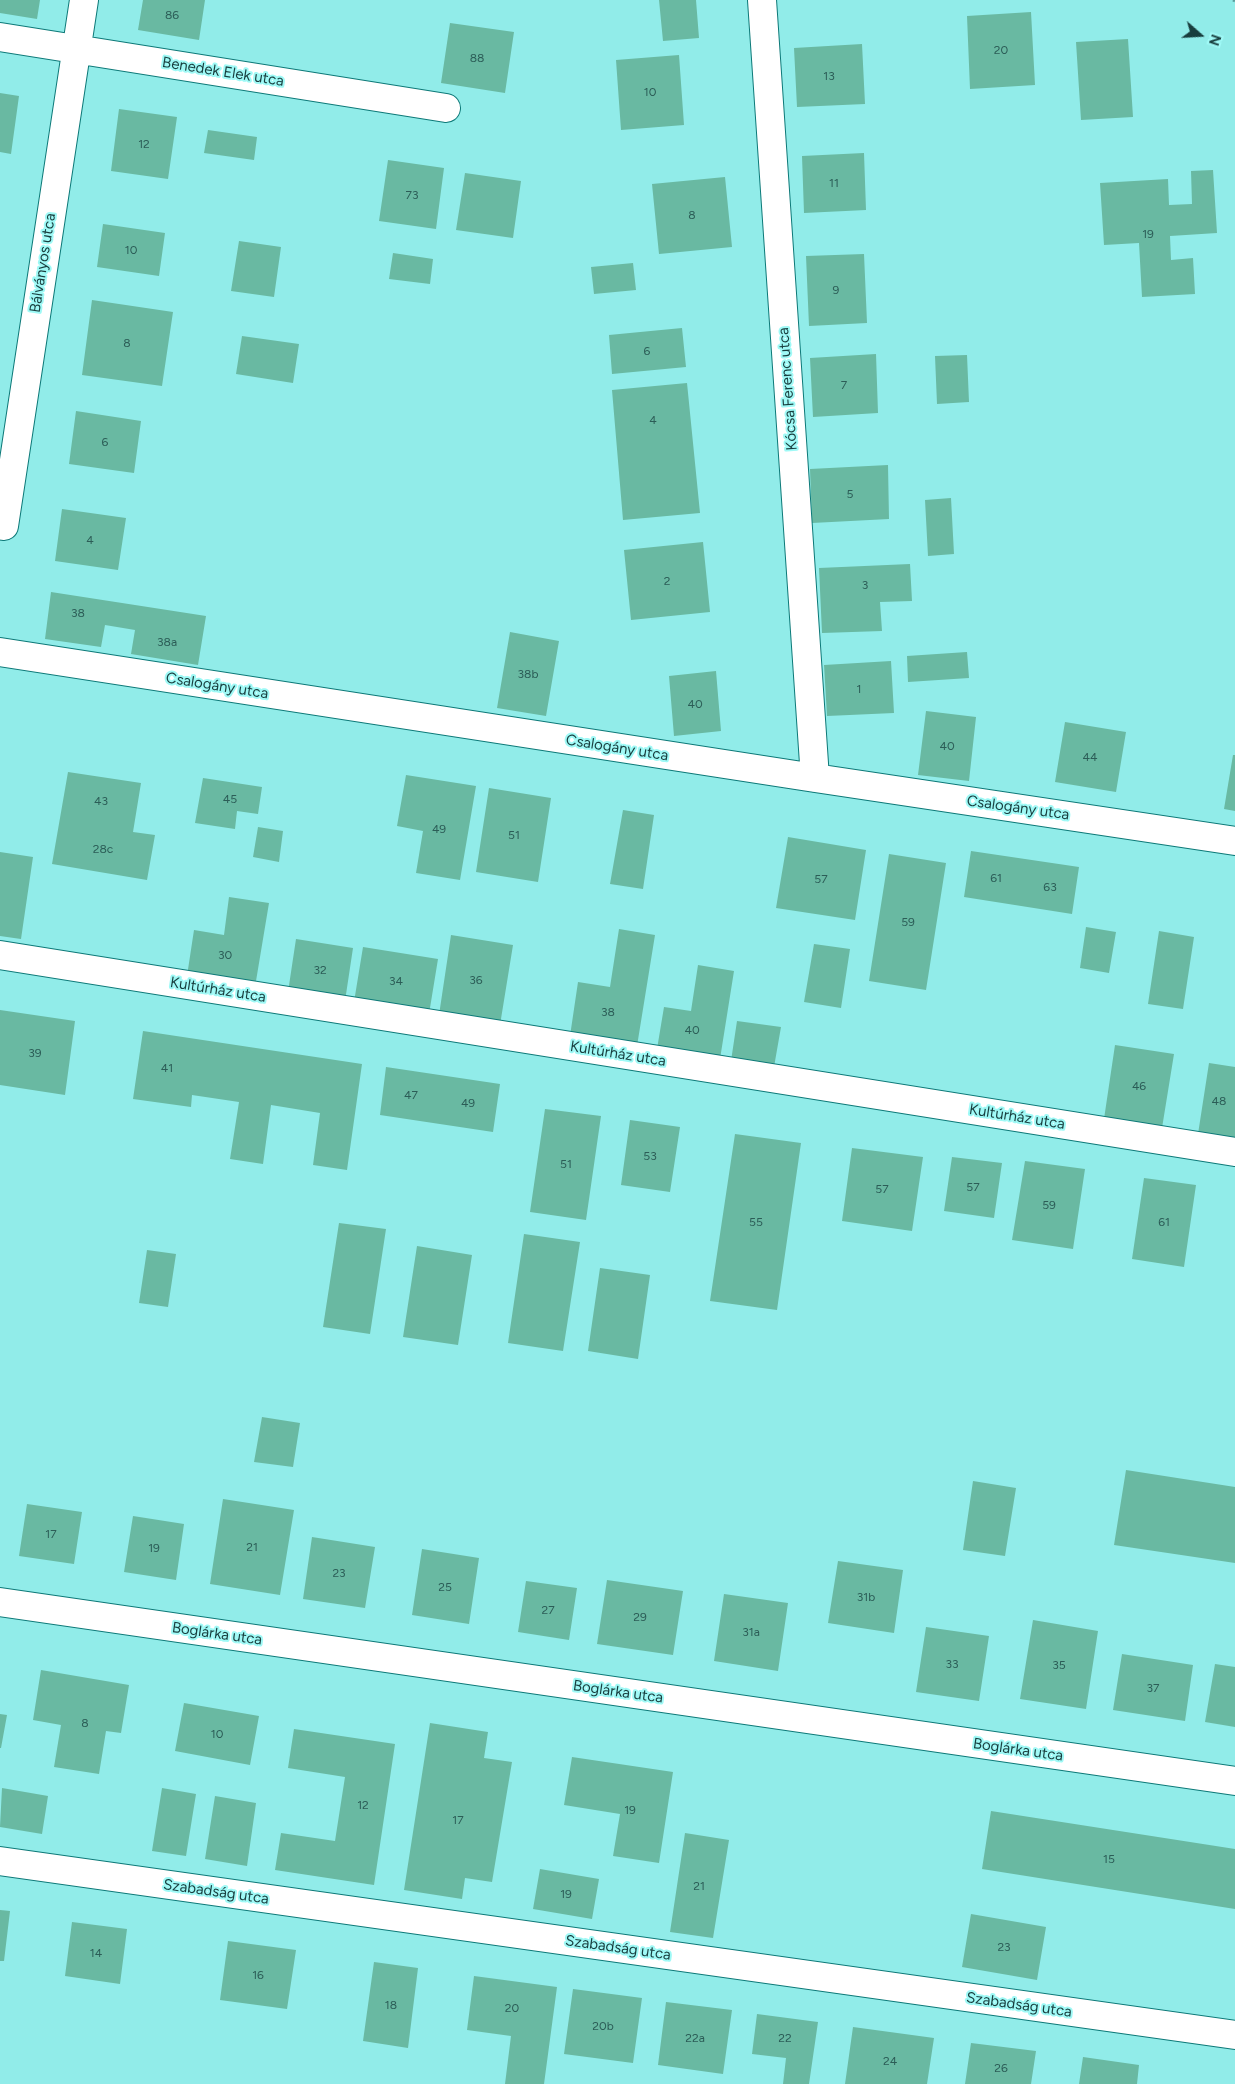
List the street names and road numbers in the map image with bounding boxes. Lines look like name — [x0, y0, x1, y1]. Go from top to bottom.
street label: Benedek Elek utca — [161, 53, 285, 91]
street label: Bálványos utca — [26, 212, 60, 314]
street label: Kócsa Ferenc utca — [775, 327, 801, 451]
street label: Csalogány utca — [164, 669, 270, 703]
street label: Csalogány utca — [564, 731, 670, 765]
street label: Csalogány utca — [965, 792, 1071, 824]
street label: Kultúrház utca — [169, 974, 267, 1006]
street label: Kultúrház utca — [569, 1038, 667, 1070]
street label: Kultúrház utca — [968, 1101, 1066, 1133]
street label: Boglárka utca — [171, 1619, 263, 1649]
street label: Boglárka utca — [572, 1677, 664, 1707]
street label: Boglárka utca — [972, 1735, 1064, 1765]
street label: Szabadság utca — [162, 1876, 270, 1908]
street label: Szabadság utca — [564, 1932, 672, 1964]
street label: Szabadság utca — [965, 1989, 1073, 2021]

